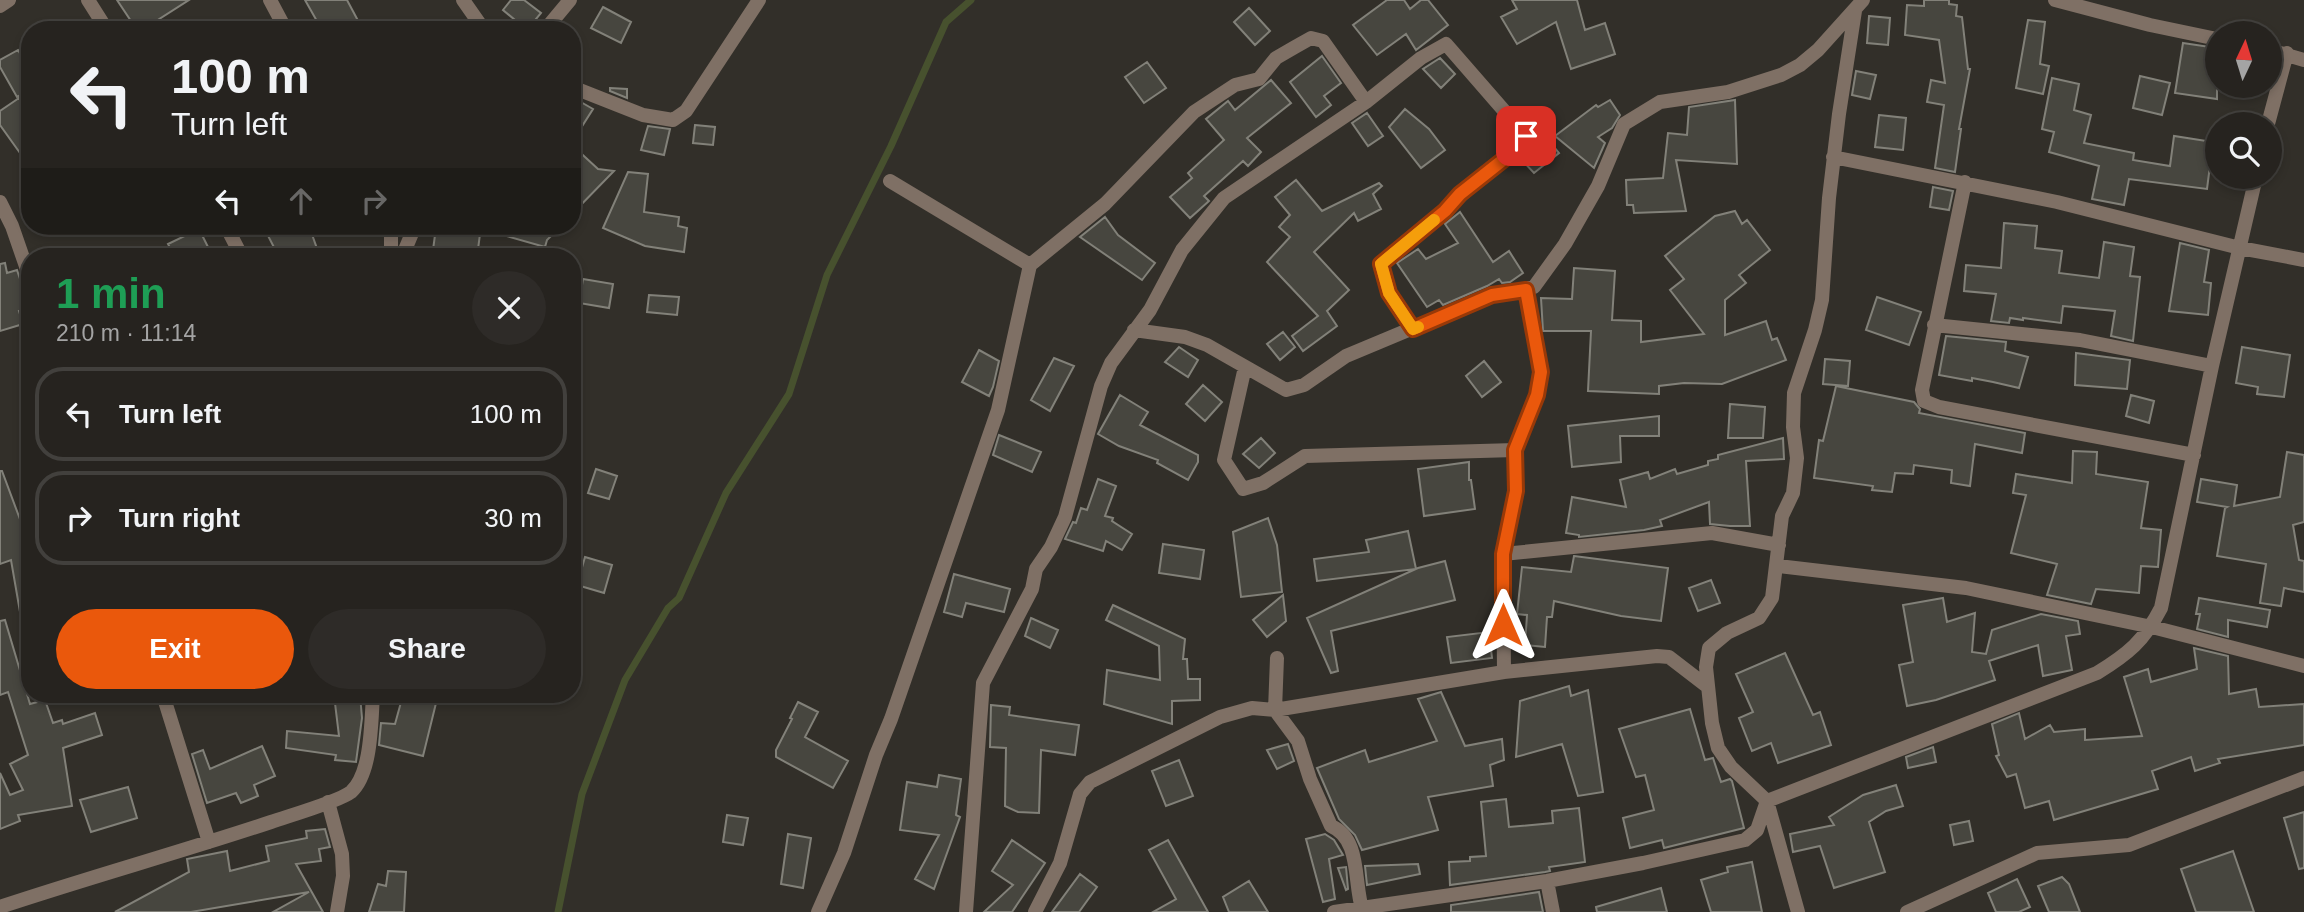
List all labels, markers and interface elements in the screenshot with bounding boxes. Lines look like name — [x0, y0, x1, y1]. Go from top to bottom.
north arrow — [2205, 21, 2282, 98]
map controls — [2205, 21, 2282, 189]
icon: left — [56, 49, 147, 140]
text: 100 m — [171, 49, 310, 103]
text: Turn left — [171, 106, 287, 142]
pin — [1496, 106, 1556, 166]
button: search — [2205, 112, 2282, 189]
icon: arrive — [1507, 117, 1545, 155]
icon: left — [209, 182, 247, 220]
icon: ahead — [282, 182, 320, 220]
icon: right — [355, 182, 393, 220]
text: 1 min — [56, 270, 166, 317]
button: close — [472, 271, 546, 345]
text: 210 m · 11:14 — [56, 320, 196, 346]
icon: left — [60, 395, 98, 433]
text: Turn left — [119, 399, 221, 429]
text: 100 m — [470, 399, 542, 429]
icon: right — [60, 499, 98, 537]
text: Turn right — [119, 503, 240, 533]
text: 30 m — [484, 503, 542, 533]
position arrow — [1466, 588, 1540, 662]
button: Exit — [56, 609, 294, 689]
button: Share — [308, 609, 546, 689]

